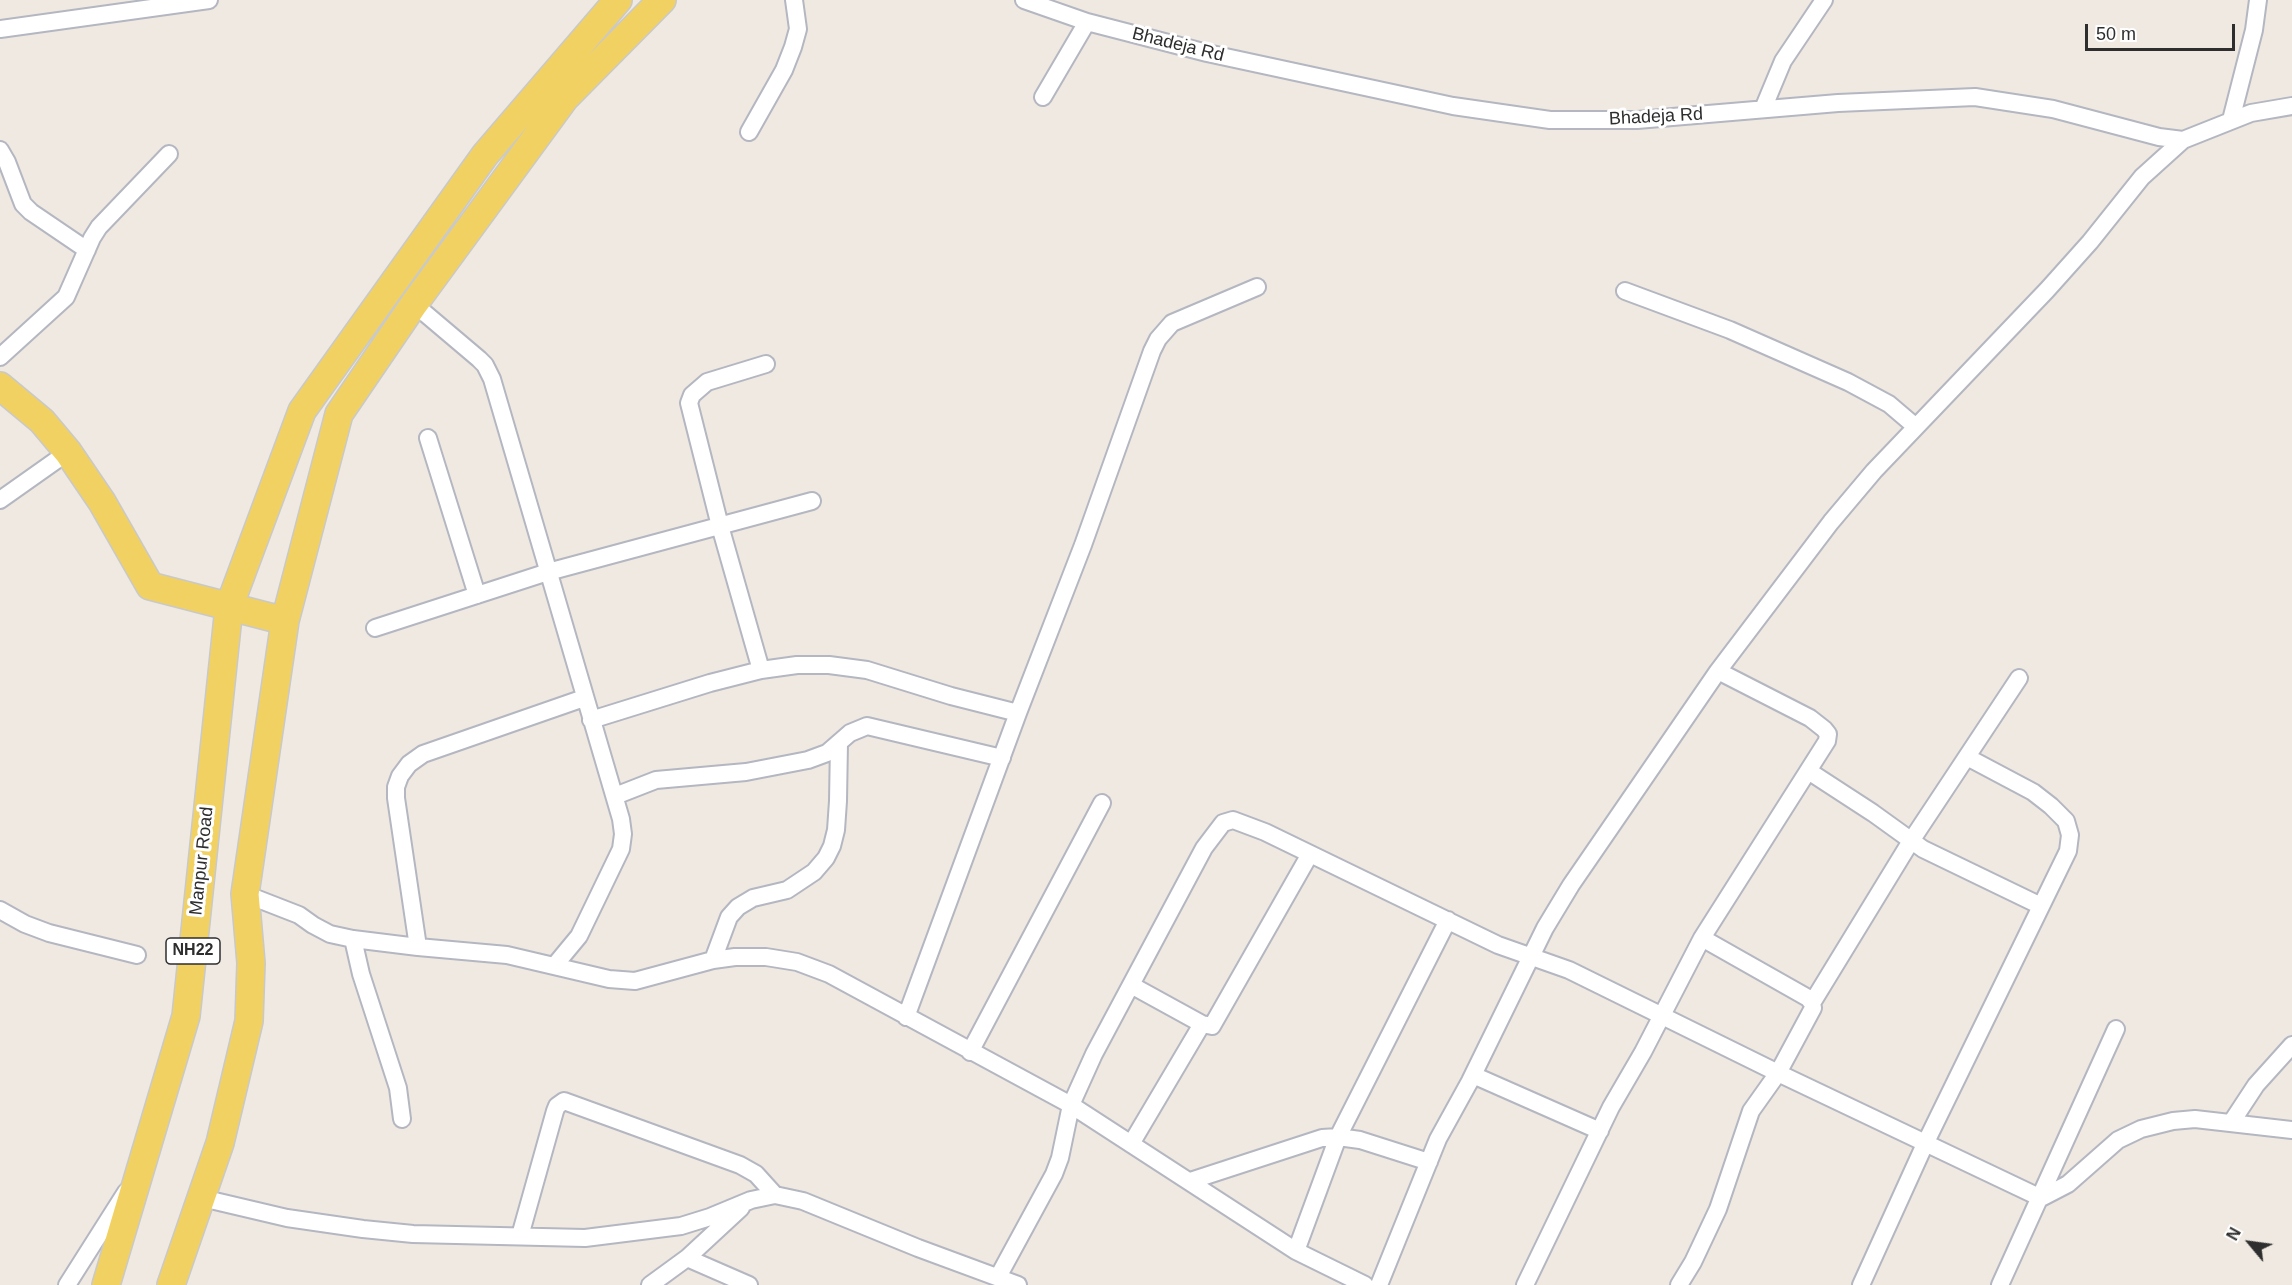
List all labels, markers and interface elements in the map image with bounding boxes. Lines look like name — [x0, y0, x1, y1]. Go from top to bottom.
scale bar — [2088, 12, 2238, 50]
street label: Bhadeja Rd — [1130, 23, 1226, 67]
text: 50 m — [2096, 24, 2136, 44]
street label: Bhadeja Rd — [1608, 104, 1704, 130]
street label: Manpur Road — [186, 806, 218, 916]
road number: NH22 — [166, 938, 220, 964]
north arrow — [2220, 1213, 2280, 1273]
text: N — [2224, 1225, 2244, 1243]

